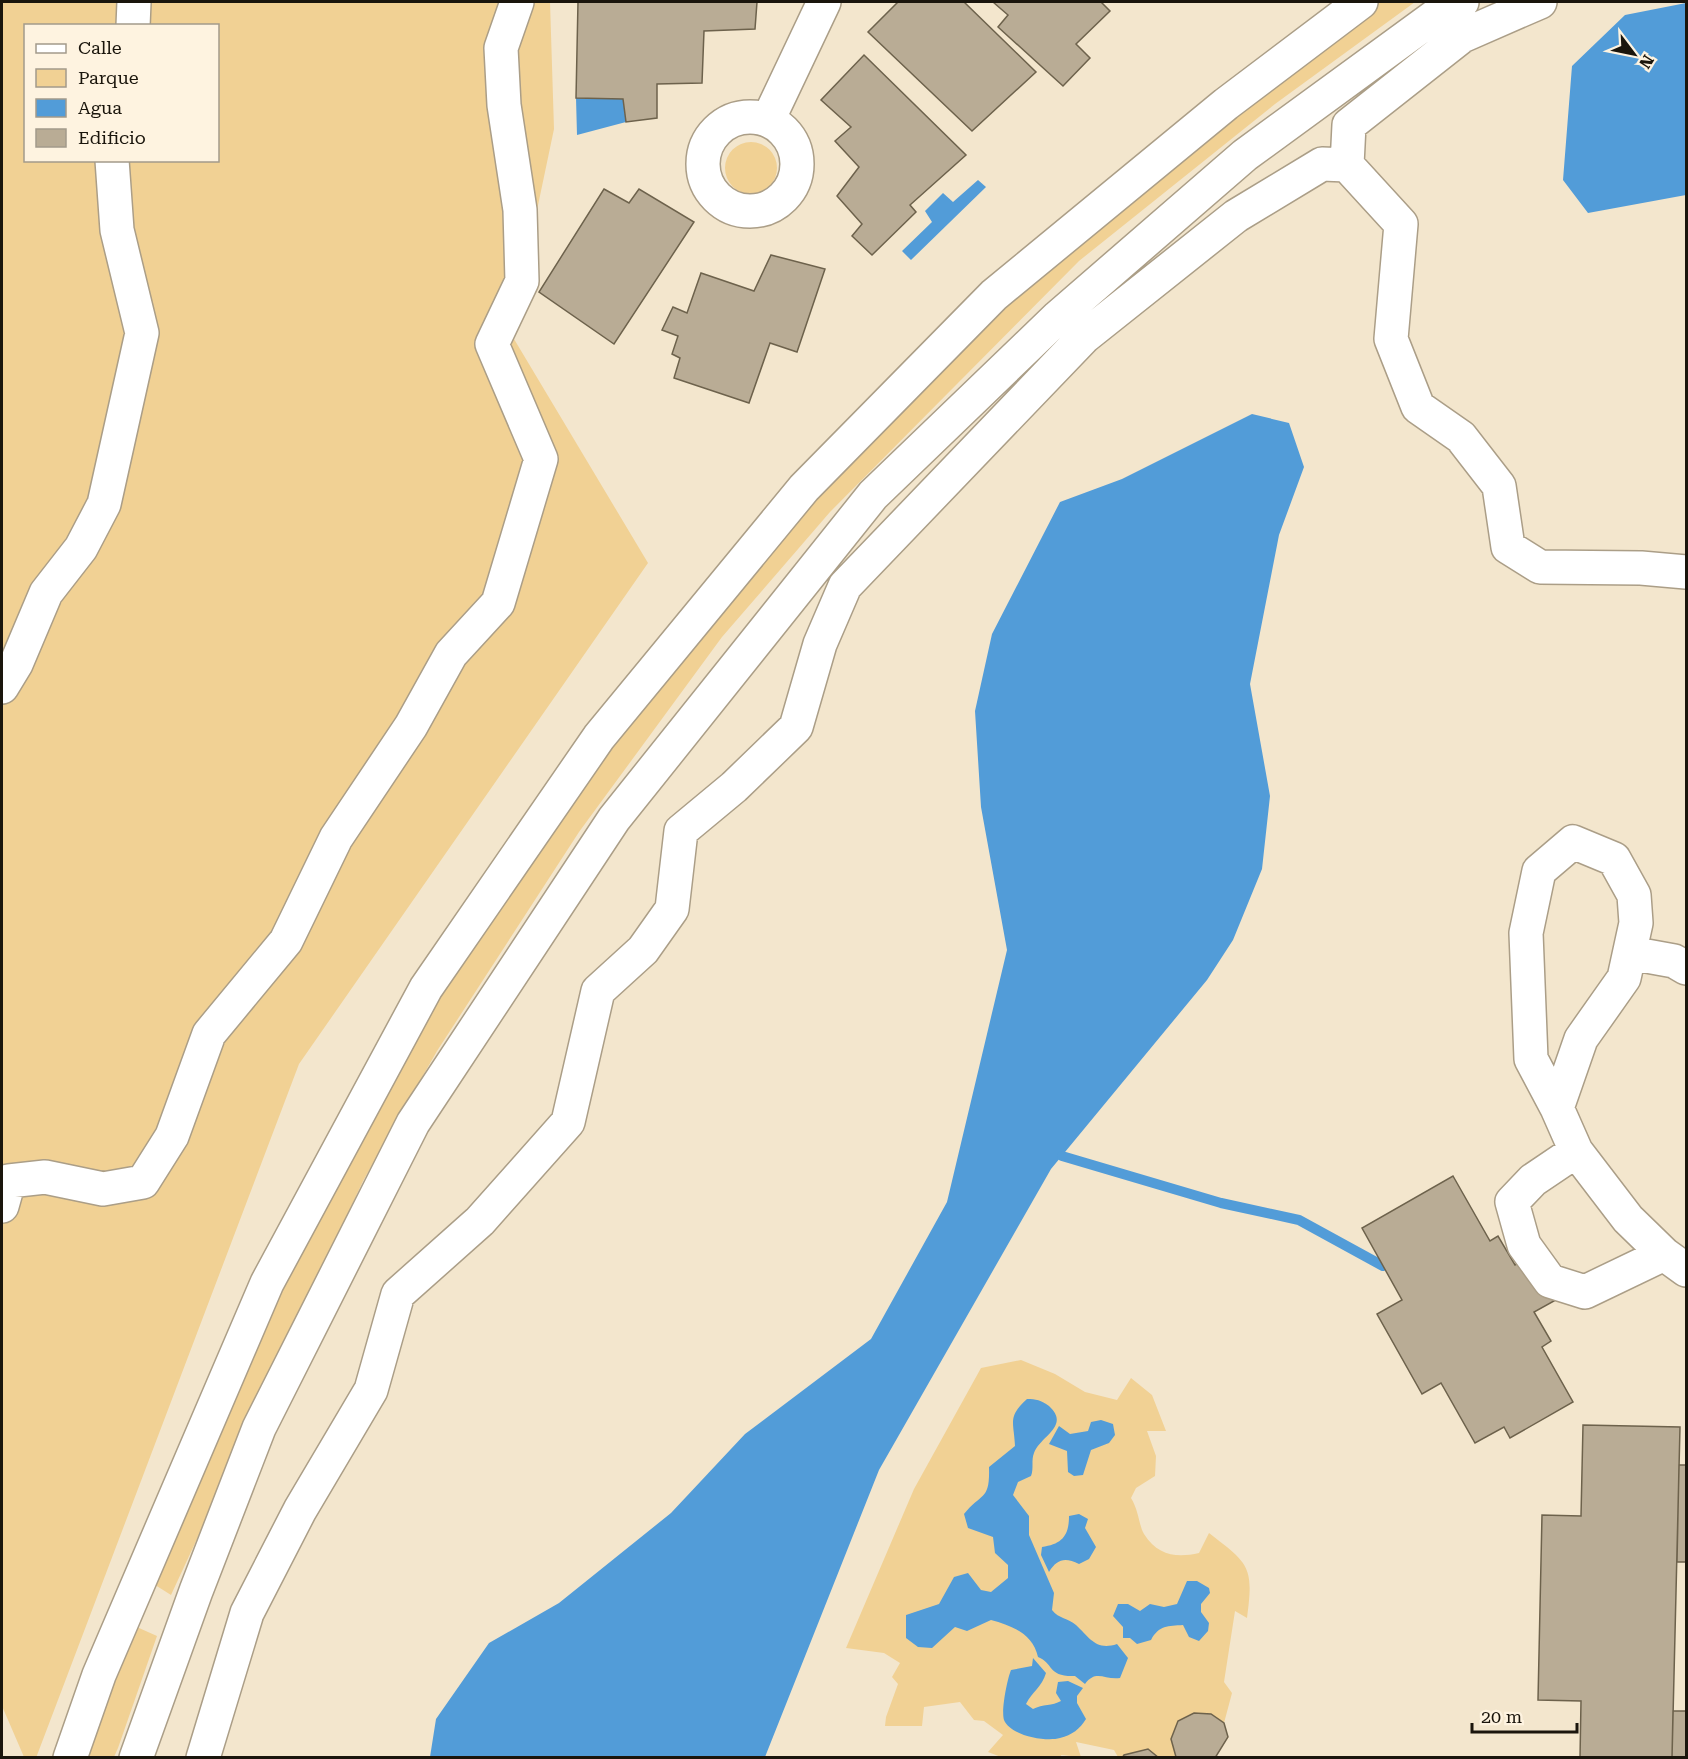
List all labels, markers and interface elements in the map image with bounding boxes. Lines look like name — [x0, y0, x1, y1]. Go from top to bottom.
legend — [24, 24, 219, 162]
north arrow — [1604, 24, 1664, 84]
text: Calle — [78, 37, 122, 58]
text: N — [1635, 51, 1658, 72]
text: Parque — [78, 67, 139, 88]
text: Agua — [78, 97, 122, 118]
text: Edificio — [78, 127, 146, 148]
scale bar — [1472, 1696, 1577, 1734]
text: 20 m — [1481, 1706, 1522, 1727]

